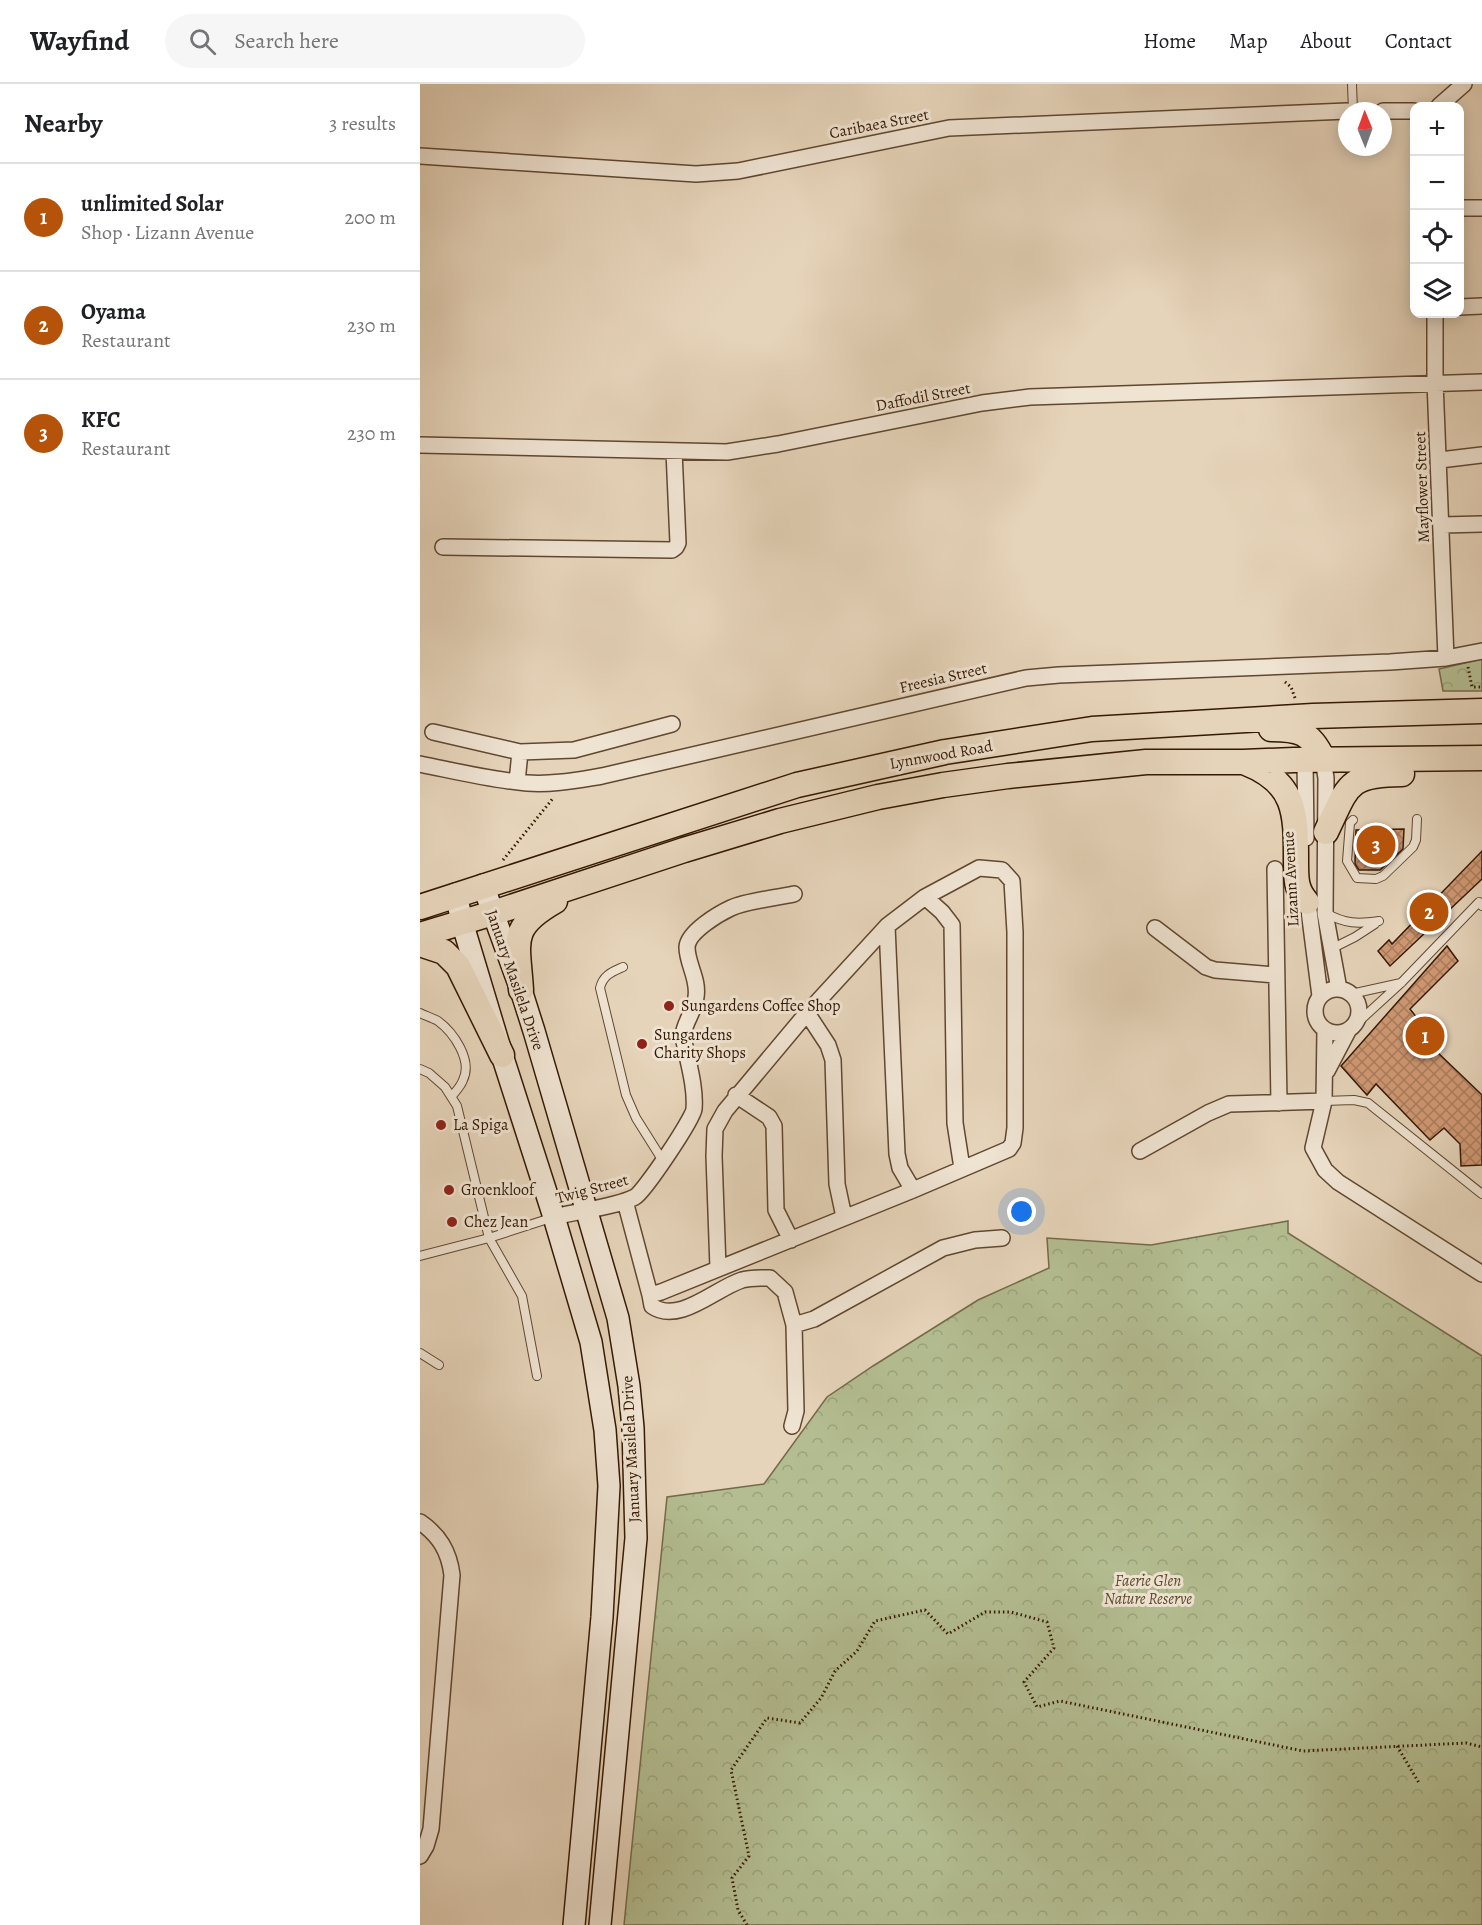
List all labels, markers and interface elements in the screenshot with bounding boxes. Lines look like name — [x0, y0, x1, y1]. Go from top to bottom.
search box — [165, 14, 585, 68]
text: Wayfind — [30, 22, 129, 60]
icon: search — [186, 25, 219, 58]
text: Search here — [234, 26, 339, 56]
text: Home — [1143, 27, 1196, 55]
text: Map — [1229, 27, 1267, 55]
text: About — [1300, 27, 1352, 55]
text: Contact — [1385, 27, 1452, 55]
north arrow — [1338, 102, 1392, 156]
map controls — [1410, 102, 1464, 318]
button: + — [1410, 102, 1464, 156]
street label: Caribaea Street — [827, 104, 931, 144]
text: Nearby — [24, 106, 103, 141]
text: 3 results — [329, 110, 396, 137]
button: − — [1410, 156, 1464, 210]
text: unlimited Solar — [81, 189, 224, 219]
text: 1 — [40, 204, 47, 231]
text: 200 m — [345, 204, 396, 231]
button: locate — [1410, 210, 1464, 264]
text: Shop · Lizann Avenue — [81, 219, 254, 246]
button: layers — [1410, 264, 1464, 318]
text: Oyama — [81, 297, 146, 327]
text: 2 — [39, 312, 48, 339]
text: 230 m — [347, 312, 396, 339]
text: Restaurant — [81, 327, 171, 354]
street label: Daffodil Street — [874, 377, 972, 417]
text: KFC — [81, 405, 120, 435]
text: 3 — [39, 420, 48, 447]
text: 230 m — [347, 420, 396, 447]
street label: Mayflower Street — [1409, 431, 1435, 543]
text: Restaurant — [81, 435, 171, 462]
street label: Freesia Street — [897, 657, 989, 699]
street label: Lynnwood Road — [888, 735, 995, 775]
pin: 3 — [1356, 822, 1396, 867]
street label: Lizann Avenue — [1278, 831, 1304, 927]
pin: 2 — [1410, 890, 1448, 934]
street label: January Masilela Drive — [481, 907, 549, 1053]
place label: Sungardens Coffee Shop — [681, 995, 841, 1017]
marker: Sungardens Coffee Shop — [662, 999, 676, 1013]
pin: 1 — [1406, 1014, 1444, 1058]
place label: Sungardens Charity Shops — [654, 1024, 746, 1064]
marker: Sungardens Charity Shops — [635, 1037, 649, 1051]
place label: La Spiga — [453, 1114, 509, 1136]
marker: La Spiga — [434, 1118, 448, 1132]
street label: Twig Street — [553, 1169, 631, 1209]
place label: Groenkloof — [461, 1179, 537, 1201]
marker: Groenkloof — [442, 1183, 456, 1197]
your location — [1007, 1197, 1036, 1226]
place label: Chez Jean — [464, 1211, 528, 1233]
marker: Chez Jean — [445, 1215, 459, 1229]
street label: January Masilela Drive — [616, 1375, 646, 1523]
park label: Faerie Glen Nature Reserve — [1104, 1570, 1192, 1610]

